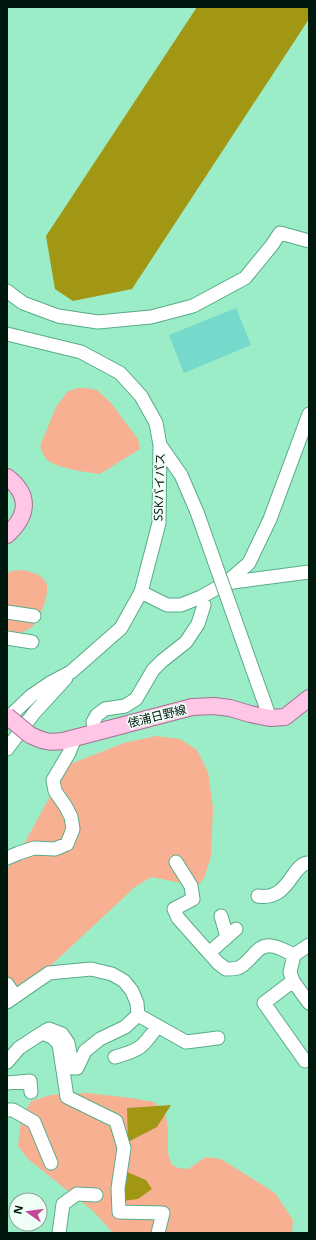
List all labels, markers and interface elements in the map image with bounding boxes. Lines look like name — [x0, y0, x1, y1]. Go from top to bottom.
street label: SSKバイパス — [149, 453, 169, 521]
street label: 俵浦日野線 — [126, 700, 188, 732]
north arrow — [8, 1192, 48, 1232]
text: N — [9, 1203, 26, 1216]

